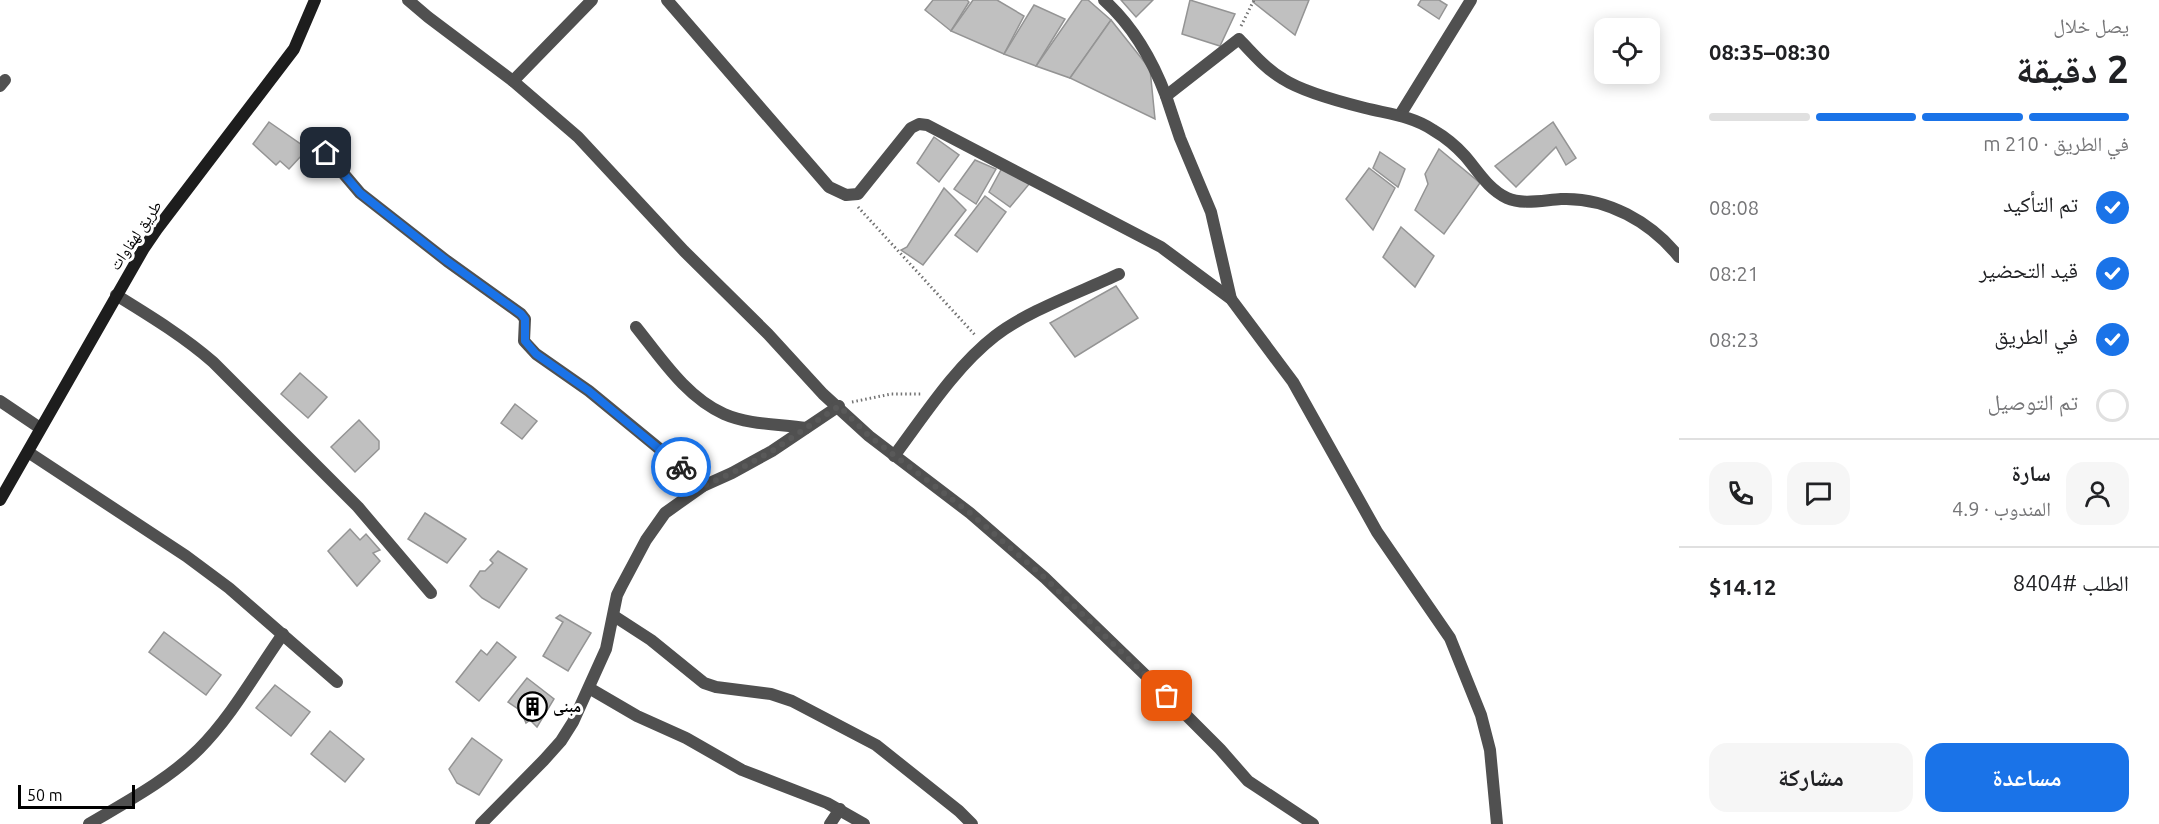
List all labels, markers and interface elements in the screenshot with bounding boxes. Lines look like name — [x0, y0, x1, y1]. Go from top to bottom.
text: يصل خلال — [2053, 14, 2129, 37]
map controls — [1594, 18, 1660, 84]
button: locate — [1594, 18, 1660, 84]
text: 08:30–08:35 — [1709, 39, 1830, 64]
text: 2 دقيقة — [2016, 47, 2129, 90]
pin — [300, 127, 351, 178]
text: في الطريق · 210 m — [1983, 132, 2129, 155]
icon: home — [309, 136, 342, 169]
text: تم التأكيد — [2003, 191, 2078, 216]
icon: check — [2096, 191, 2129, 224]
text: 08:08 — [1709, 196, 1759, 219]
street label: طريق لهفاوات — [105, 197, 166, 274]
text: قيد التحضير — [1979, 257, 2078, 282]
icon: check — [2096, 257, 2129, 290]
text: 08:21 — [1709, 262, 1759, 285]
text: في الطريق — [1994, 323, 2078, 348]
icon: check — [2096, 323, 2129, 356]
text: 08:23 — [1709, 328, 1759, 351]
text: تم التوصيل — [1987, 389, 2078, 414]
courier — [651, 437, 711, 497]
icon: bike — [665, 451, 698, 484]
text: سارة — [2012, 460, 2051, 485]
button: phone — [1709, 462, 1772, 525]
button: chat — [1787, 462, 1850, 525]
button: person — [2066, 462, 2129, 525]
text: المندوب · 4.9 — [1952, 497, 2051, 520]
text: الطلب #8404 — [2013, 570, 2129, 595]
text: $14.12 — [1709, 574, 1776, 599]
pin — [1141, 670, 1192, 721]
icon: bag — [1150, 679, 1183, 712]
building icon: مبنى — [516, 690, 548, 722]
place label: مبنى — [553, 697, 581, 716]
button: مشاركة — [1709, 743, 1913, 812]
button: مساعدة — [1925, 743, 2129, 812]
scale bar — [18, 782, 135, 810]
text: 50 m — [27, 786, 63, 804]

